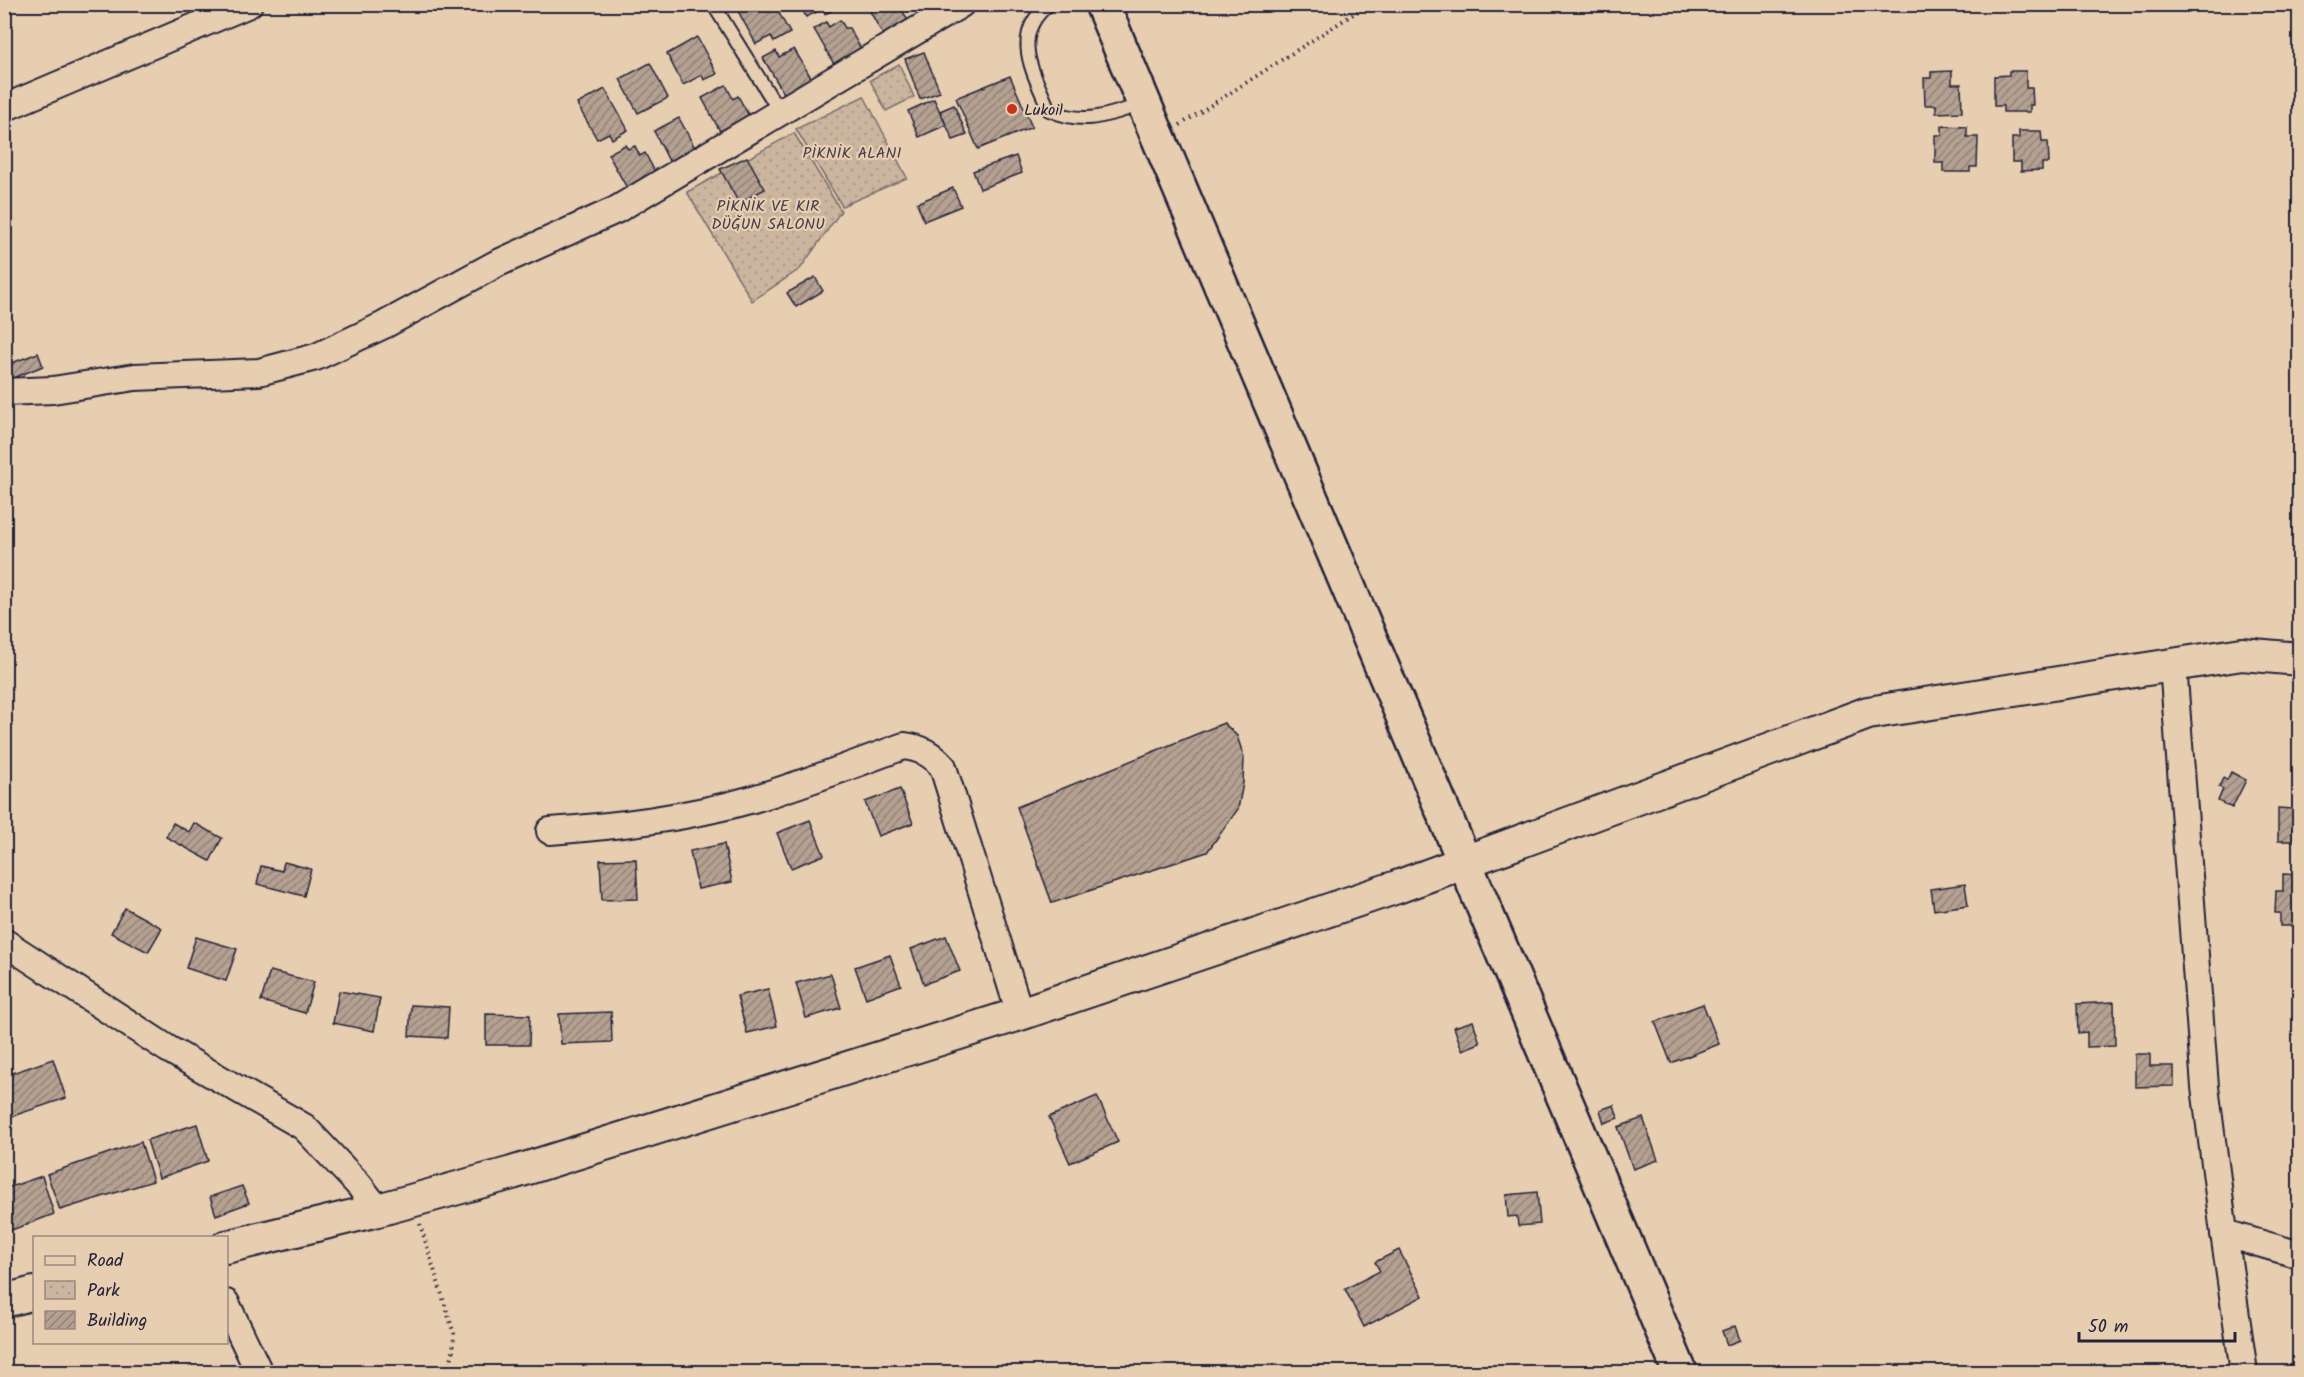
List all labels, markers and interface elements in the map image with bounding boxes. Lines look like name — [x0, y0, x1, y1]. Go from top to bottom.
place label: Lukoil — [1024, 98, 1063, 123]
marker: Lukoil — [1005, 102, 1019, 116]
park label: PİKNİK ALANI — [803, 141, 901, 166]
park label: PİKNİK VE KIR DÜĞUN SALONU — [711, 194, 825, 237]
legend — [33, 1236, 228, 1344]
text: Road — [87, 1247, 124, 1276]
text: Park — [87, 1277, 120, 1306]
scale bar — [2079, 1305, 2235, 1343]
text: Building — [87, 1307, 147, 1336]
text: 50 m — [2088, 1313, 2128, 1342]

